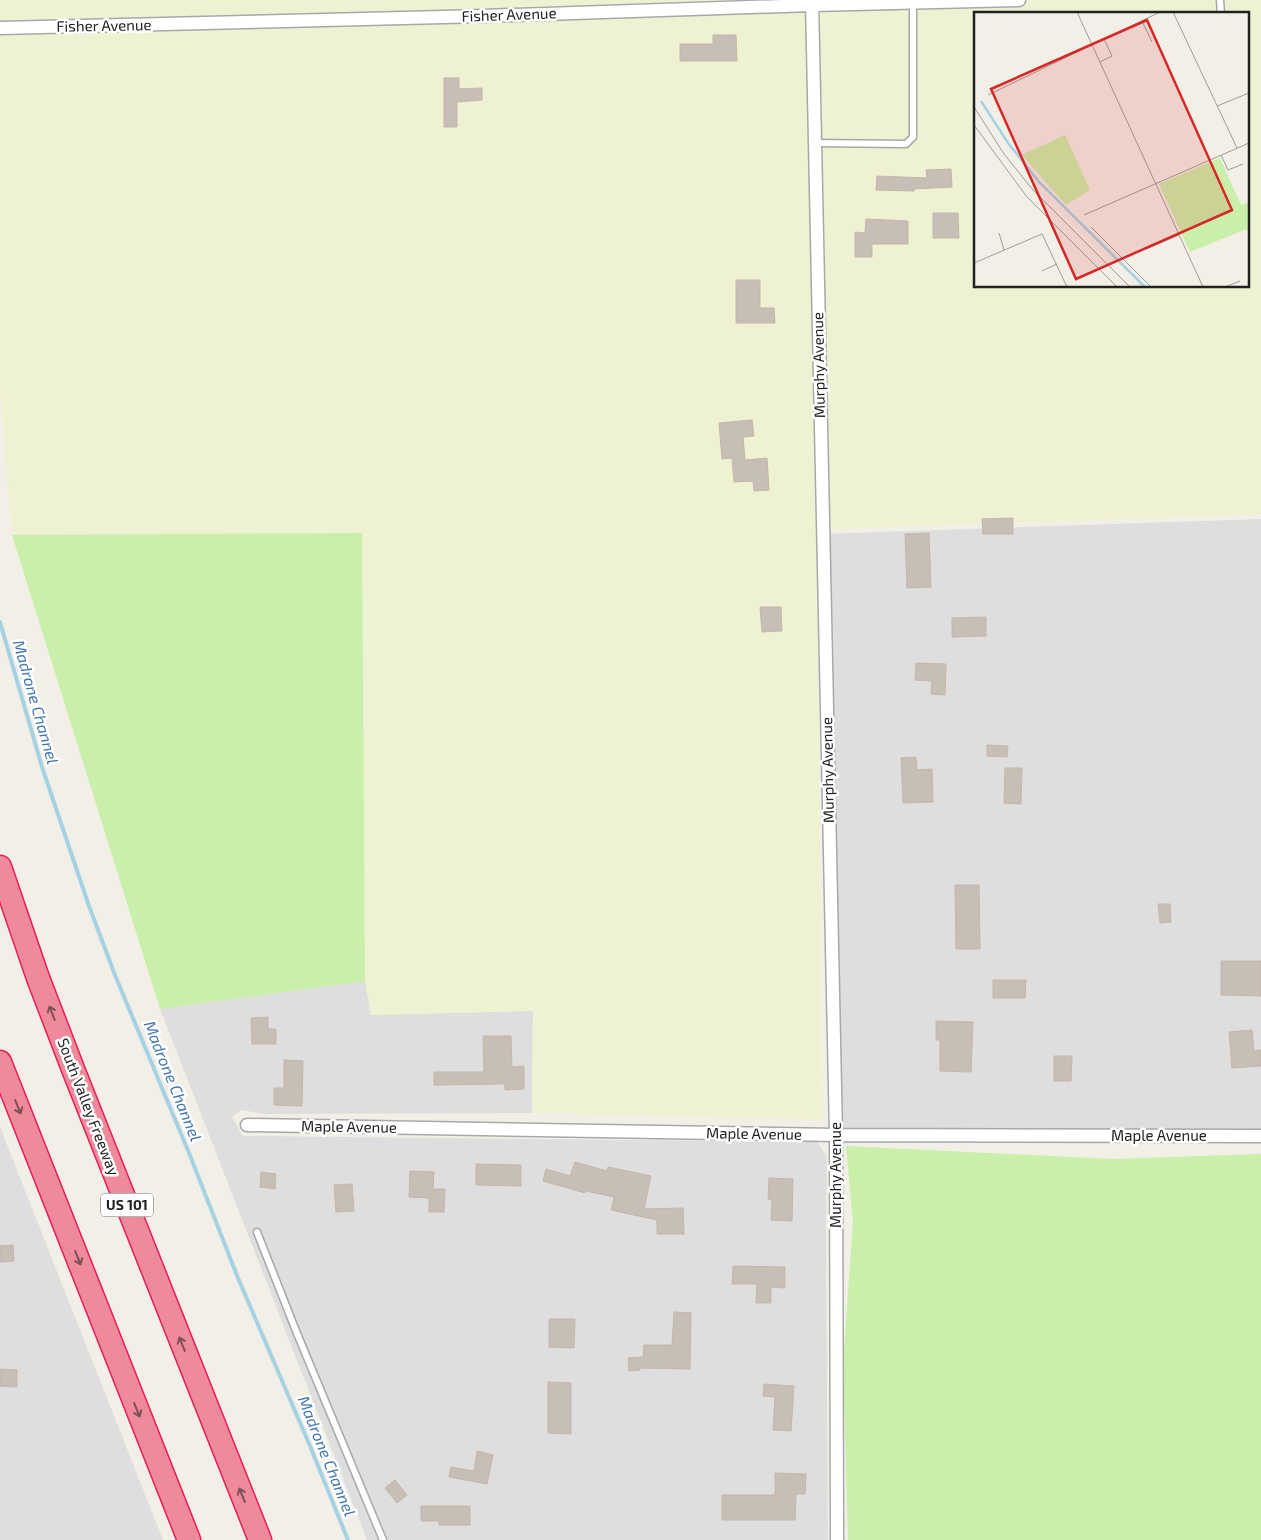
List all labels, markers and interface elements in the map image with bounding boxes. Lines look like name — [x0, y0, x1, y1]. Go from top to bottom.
street label: Fisher Avenue — [461, 3, 557, 25]
inset map — [974, 12, 1248, 288]
street label: Fisher Avenue — [56, 15, 152, 35]
street label: Murphy Avenue — [808, 312, 828, 418]
water label: Madrone Channel — [10, 638, 63, 766]
street label: Murphy Avenue — [817, 717, 837, 823]
one-way arrow — [47, 1006, 56, 1022]
water label: Madrone Channel — [141, 1018, 206, 1144]
street label: South Valley Freeway — [54, 1035, 124, 1178]
one-way arrow — [13, 1099, 23, 1114]
street label: Maple Avenue — [301, 1116, 397, 1136]
street label: Murphy Avenue — [826, 1122, 844, 1228]
street label: Maple Avenue — [706, 1123, 802, 1143]
street label: Maple Avenue — [1111, 1126, 1207, 1144]
road number: US 101 — [101, 1194, 153, 1216]
one-way arrow — [74, 1251, 83, 1266]
one-way arrow — [177, 1337, 186, 1352]
water label: Madrone Channel — [295, 1393, 360, 1519]
one-way arrow — [134, 1402, 143, 1417]
one-way arrow — [237, 1488, 246, 1503]

